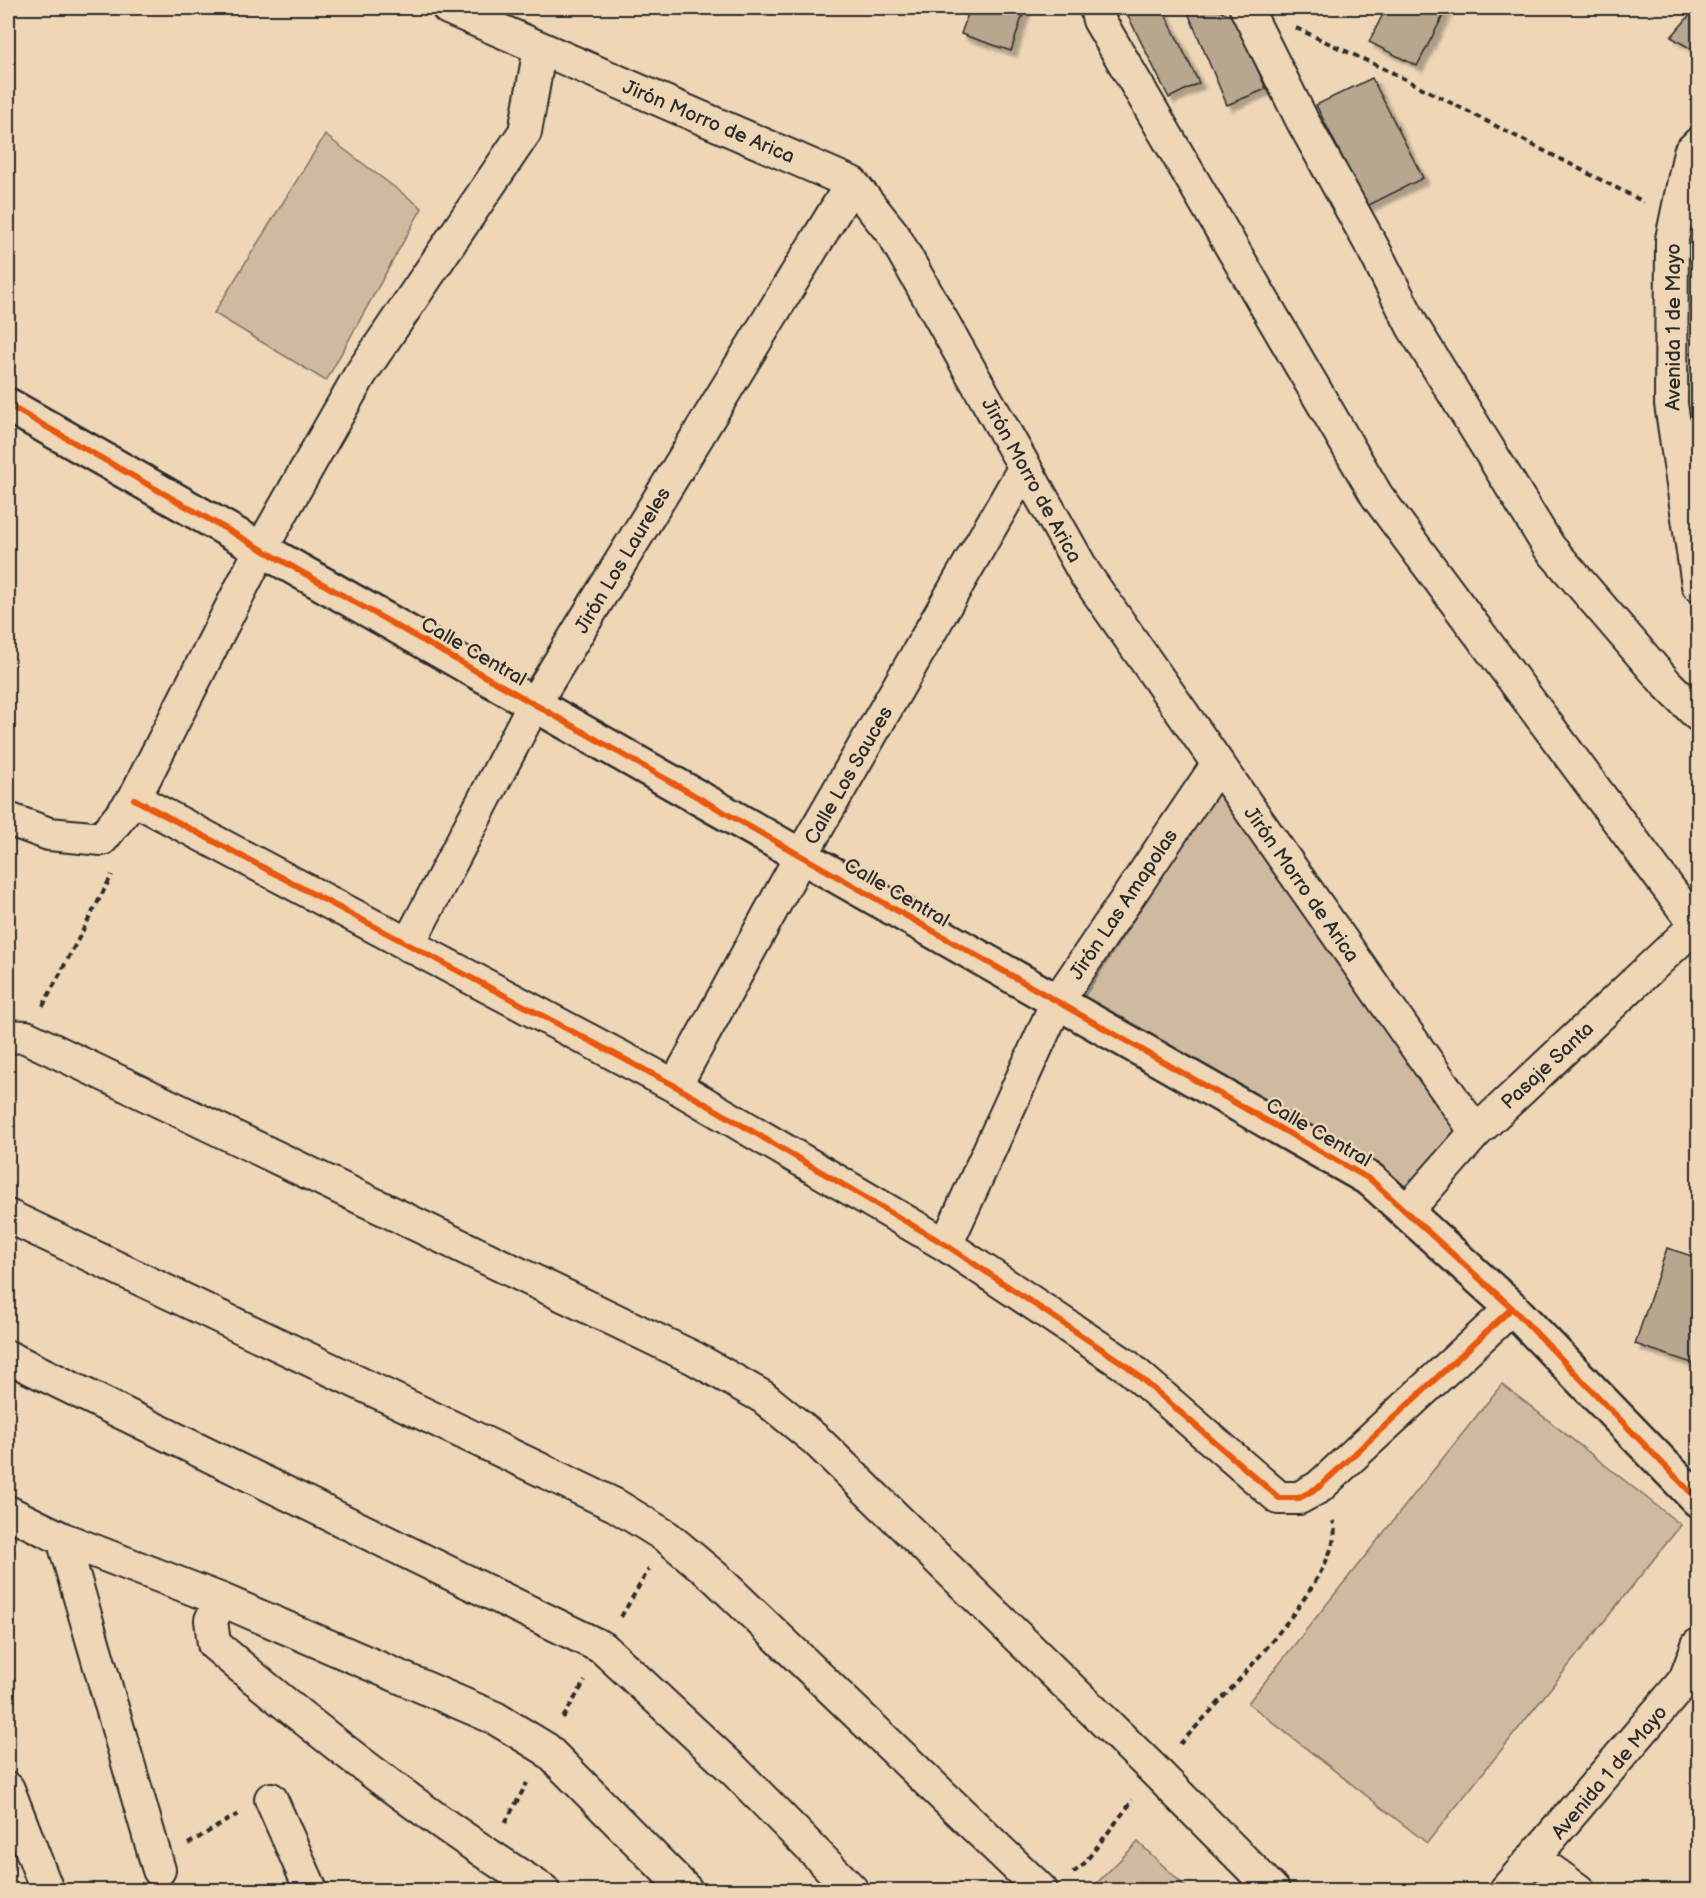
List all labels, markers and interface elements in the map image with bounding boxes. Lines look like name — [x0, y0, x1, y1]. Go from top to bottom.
street label: Jirón Morro de Arica — [619, 75, 798, 169]
street label: Avenida 1 de Mayo — [1662, 243, 1686, 411]
street label: Jirón Morro de Arica — [976, 394, 1086, 567]
street label: Jirón Los Laureles — [570, 483, 676, 638]
street label: Calle Central — [417, 612, 530, 692]
street label: Calle Los Sauces — [800, 702, 898, 849]
street label: Jirón Morro de Arica — [1238, 802, 1364, 967]
street label: Jirón Las Amapolas — [1065, 825, 1183, 984]
street label: Calle Central — [840, 853, 953, 933]
street label: Pasaje Santa — [1497, 1017, 1599, 1115]
street label: Calle Central — [1262, 1093, 1375, 1173]
street label: Avenida 1 de Mayo — [1547, 1701, 1673, 1844]

